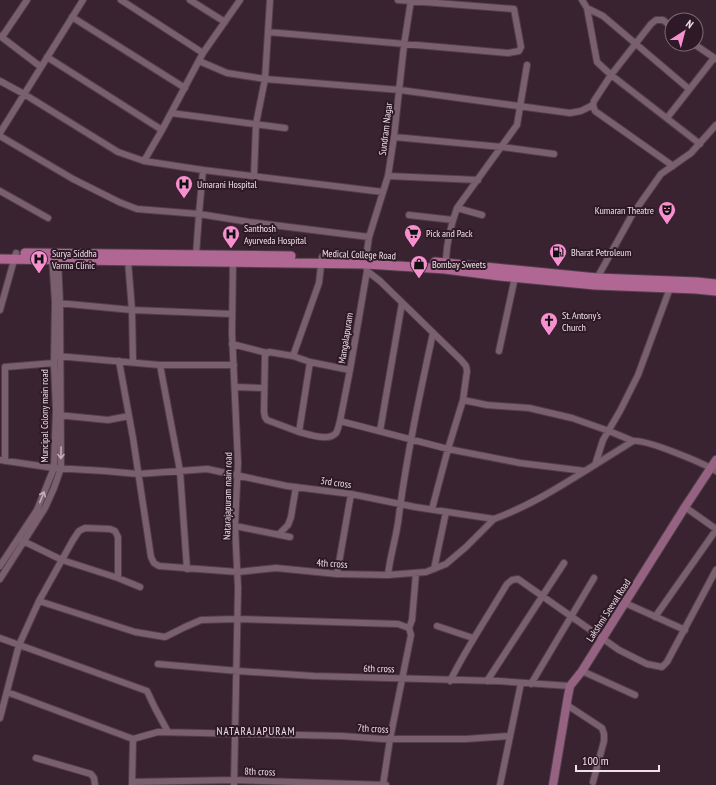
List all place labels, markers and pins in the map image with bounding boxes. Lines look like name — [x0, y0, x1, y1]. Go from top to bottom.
hospital icon: Umarani Hospital — [174, 174, 194, 199]
place label: Umarani Hospital — [197, 178, 257, 191]
theatre icon: Kumaran Theatre — [657, 200, 677, 225]
place label: Kumaran Theatre — [595, 204, 654, 217]
place label: Santhosh Ayurveda Hospital — [244, 222, 307, 247]
supermarket icon: Pick and Pack — [403, 223, 423, 248]
hospital icon: Santhosh Ayurveda Hospital — [221, 224, 241, 249]
place label: Pick and Pack — [426, 227, 473, 240]
fuel station icon: Bharat Petroleum — [548, 242, 568, 267]
place label: Bharat Petroleum — [571, 246, 631, 259]
place label: Surya Siddha Varma Clinic — [51, 247, 97, 272]
hospital icon: Surya Siddha Varma Clinic — [29, 249, 49, 274]
shop icon: Bombay Sweets — [409, 254, 429, 279]
place label: Bombay Sweets — [432, 258, 486, 271]
place label: St. Antony's Church — [562, 309, 602, 334]
church icon: St. Antony's Church — [539, 311, 559, 336]

